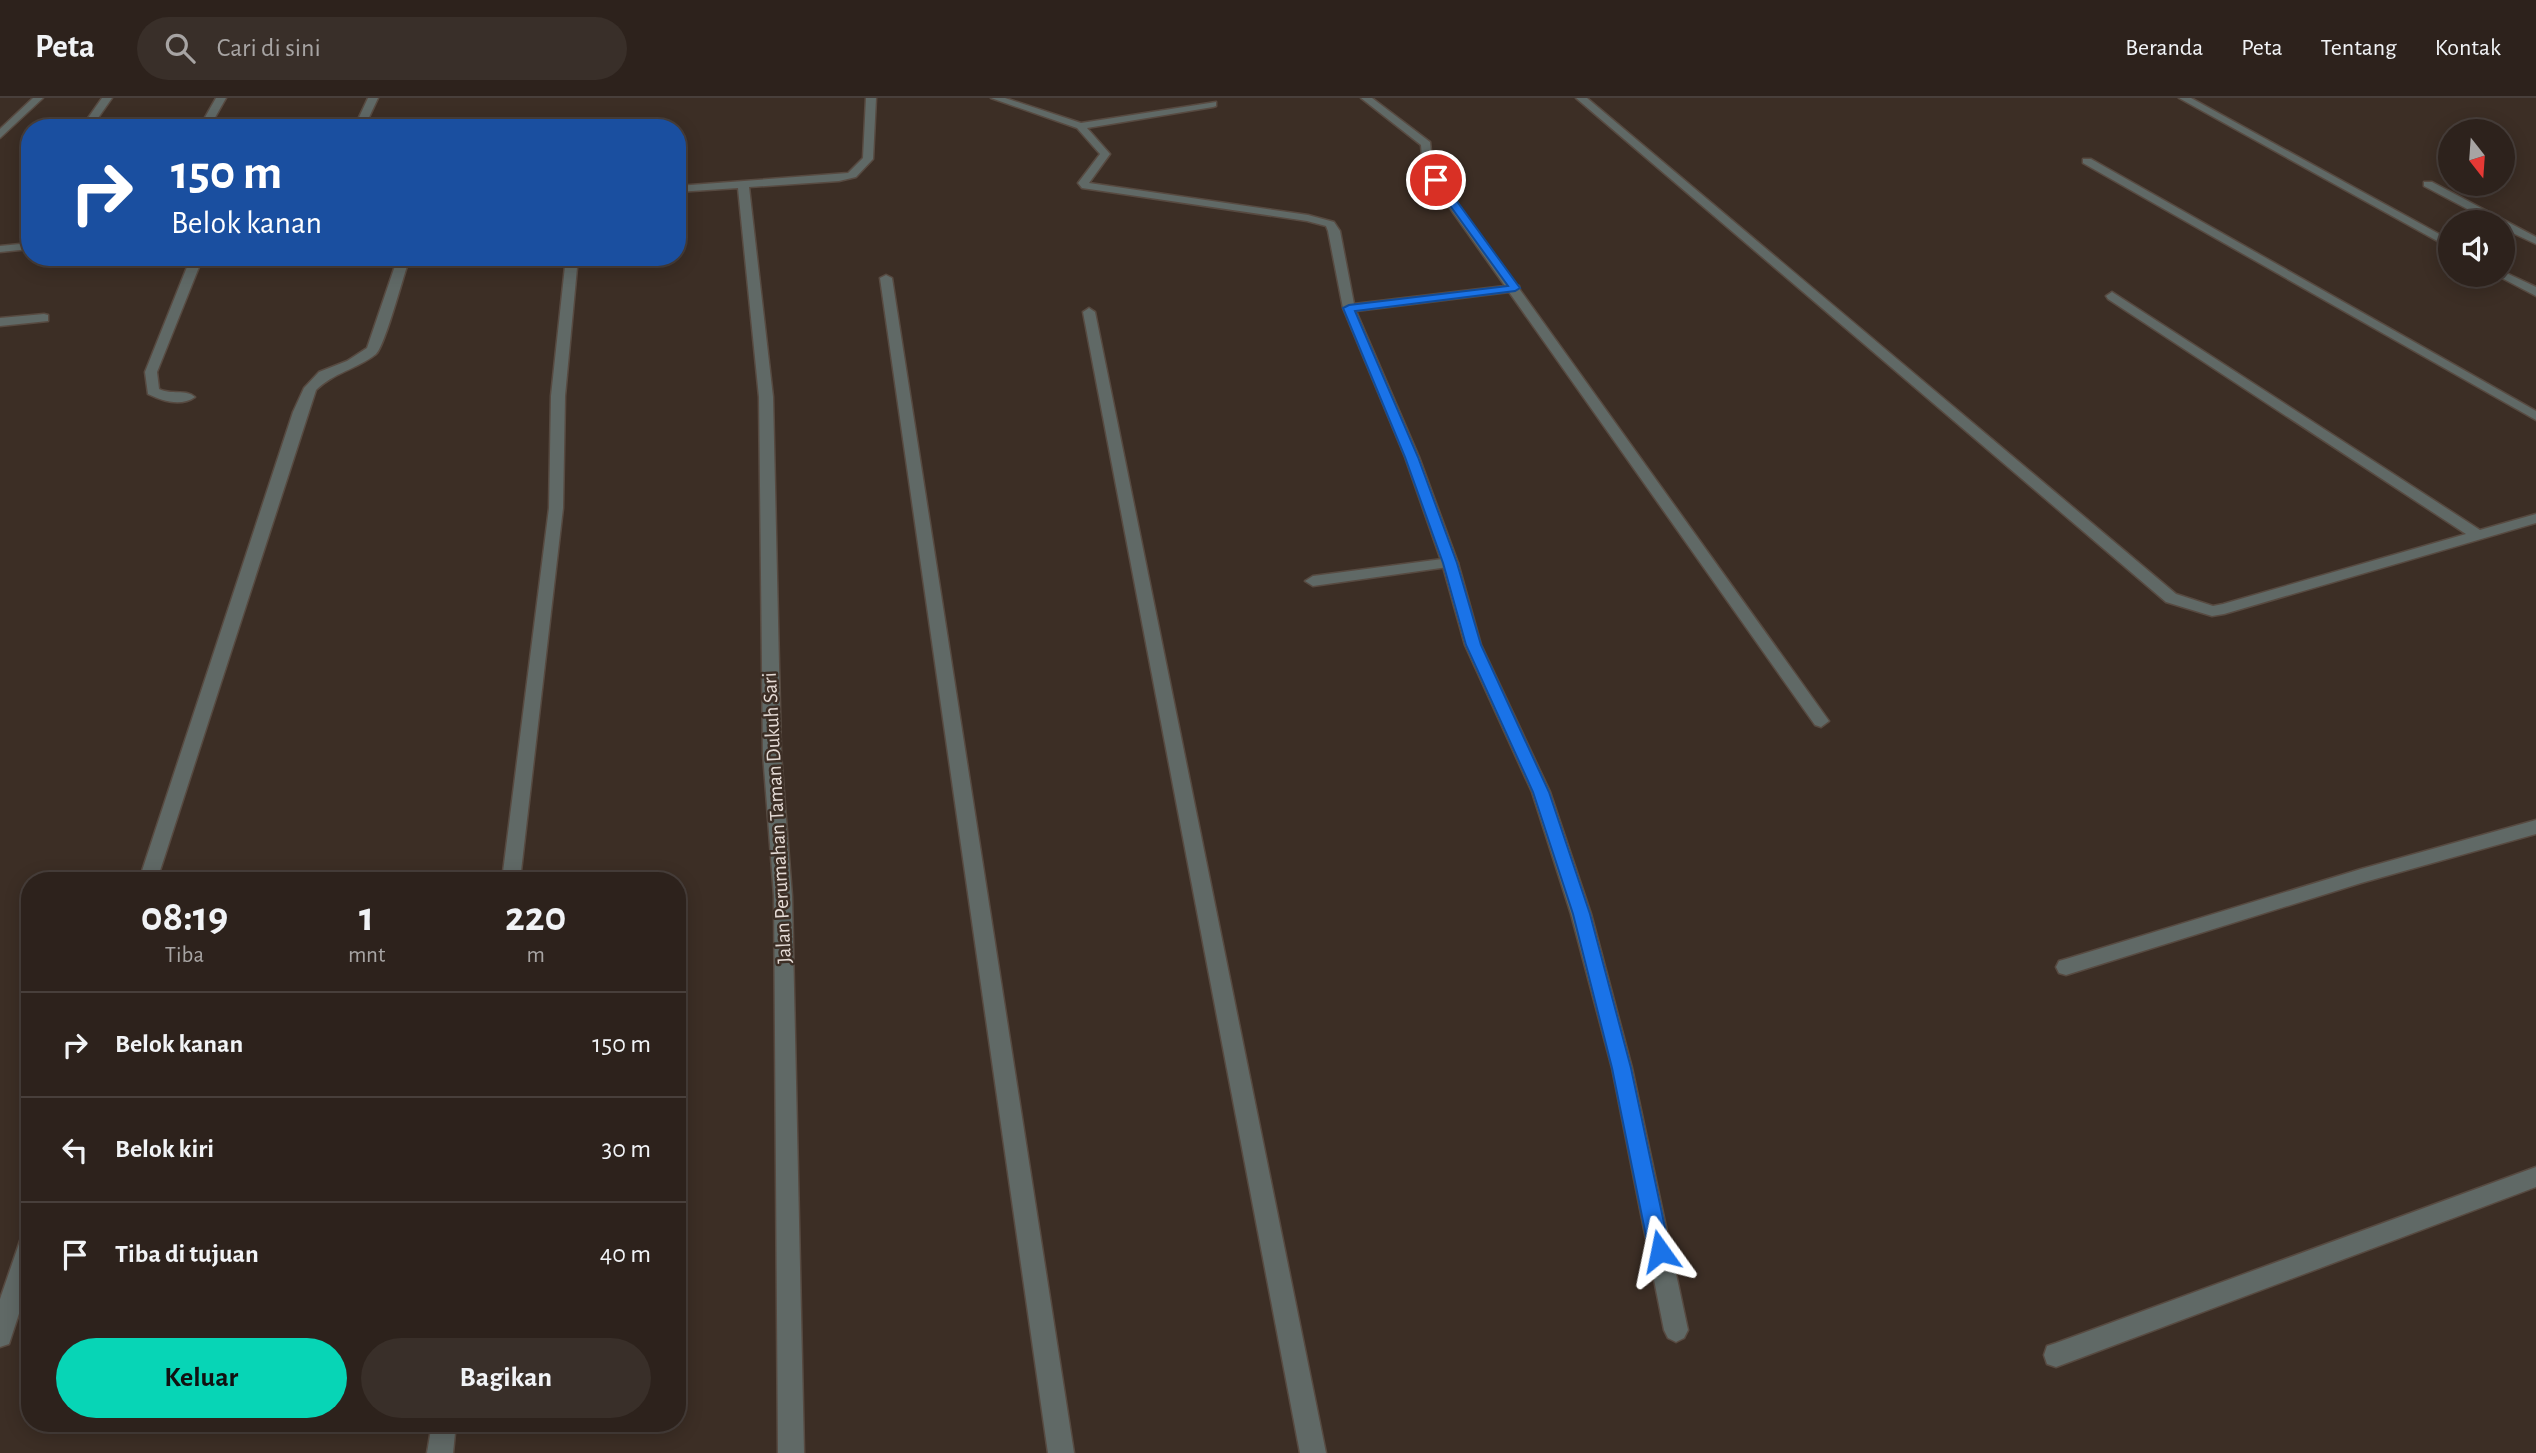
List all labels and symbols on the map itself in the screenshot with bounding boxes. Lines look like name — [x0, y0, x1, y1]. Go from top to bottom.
north arrow — [2438, 119, 2515, 196]
pin — [1406, 150, 1466, 210]
street label: Jalan Perumahan Taman Dukuh Sari — [759, 672, 795, 964]
position arrow — [1623, 1214, 1697, 1288]

